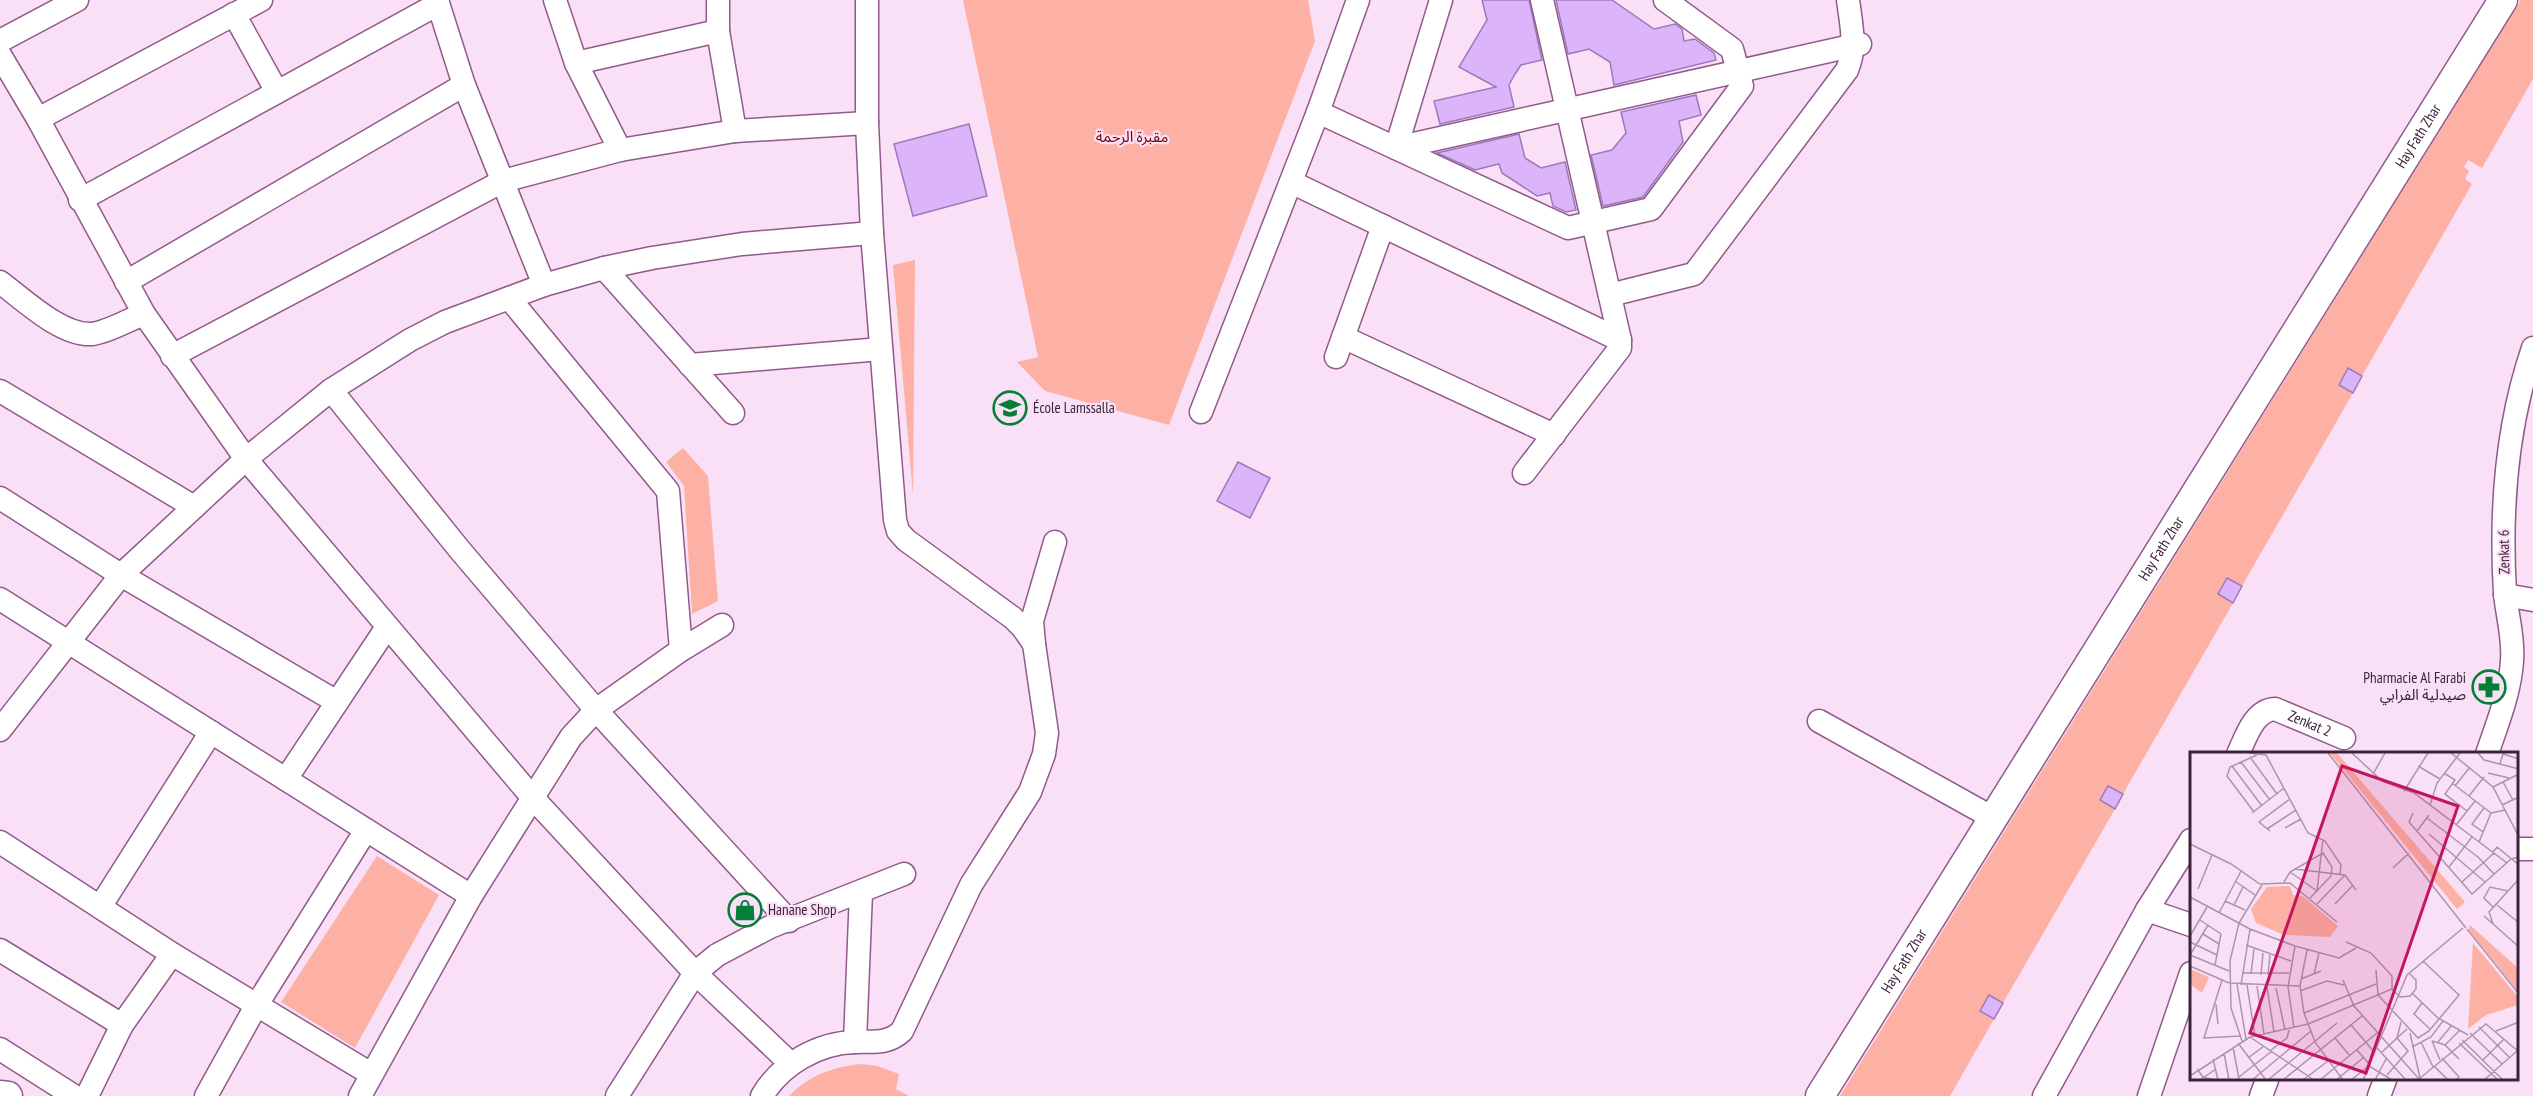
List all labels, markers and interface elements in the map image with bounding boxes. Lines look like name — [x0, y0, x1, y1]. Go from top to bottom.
street label: Hay Fath Zhar — [2391, 100, 2445, 171]
park label: مقبرة الرحمة — [1096, 127, 1168, 146]
school or university icon: École Lamssalla — [992, 390, 1028, 426]
place label: École Lamssalla — [1033, 398, 1115, 417]
street label: Hay Fath Zhar — [2134, 512, 2188, 584]
street label: Zenkat 6 — [2494, 529, 2513, 574]
place label: Pharmacie Al Farabi صيدلية الفرابي — [2363, 668, 2466, 706]
pharmacy icon: Pharmacie Al Farabi صيدلية الفرابي — [2471, 669, 2507, 705]
street label: Zenkat 2 — [2286, 706, 2334, 741]
inset map — [2190, 752, 2518, 1081]
shop icon: Hanane Shop — [727, 892, 763, 928]
place label: Hanane Shop — [768, 900, 837, 919]
street label: Hay Fath Zhar — [1877, 925, 1931, 996]

